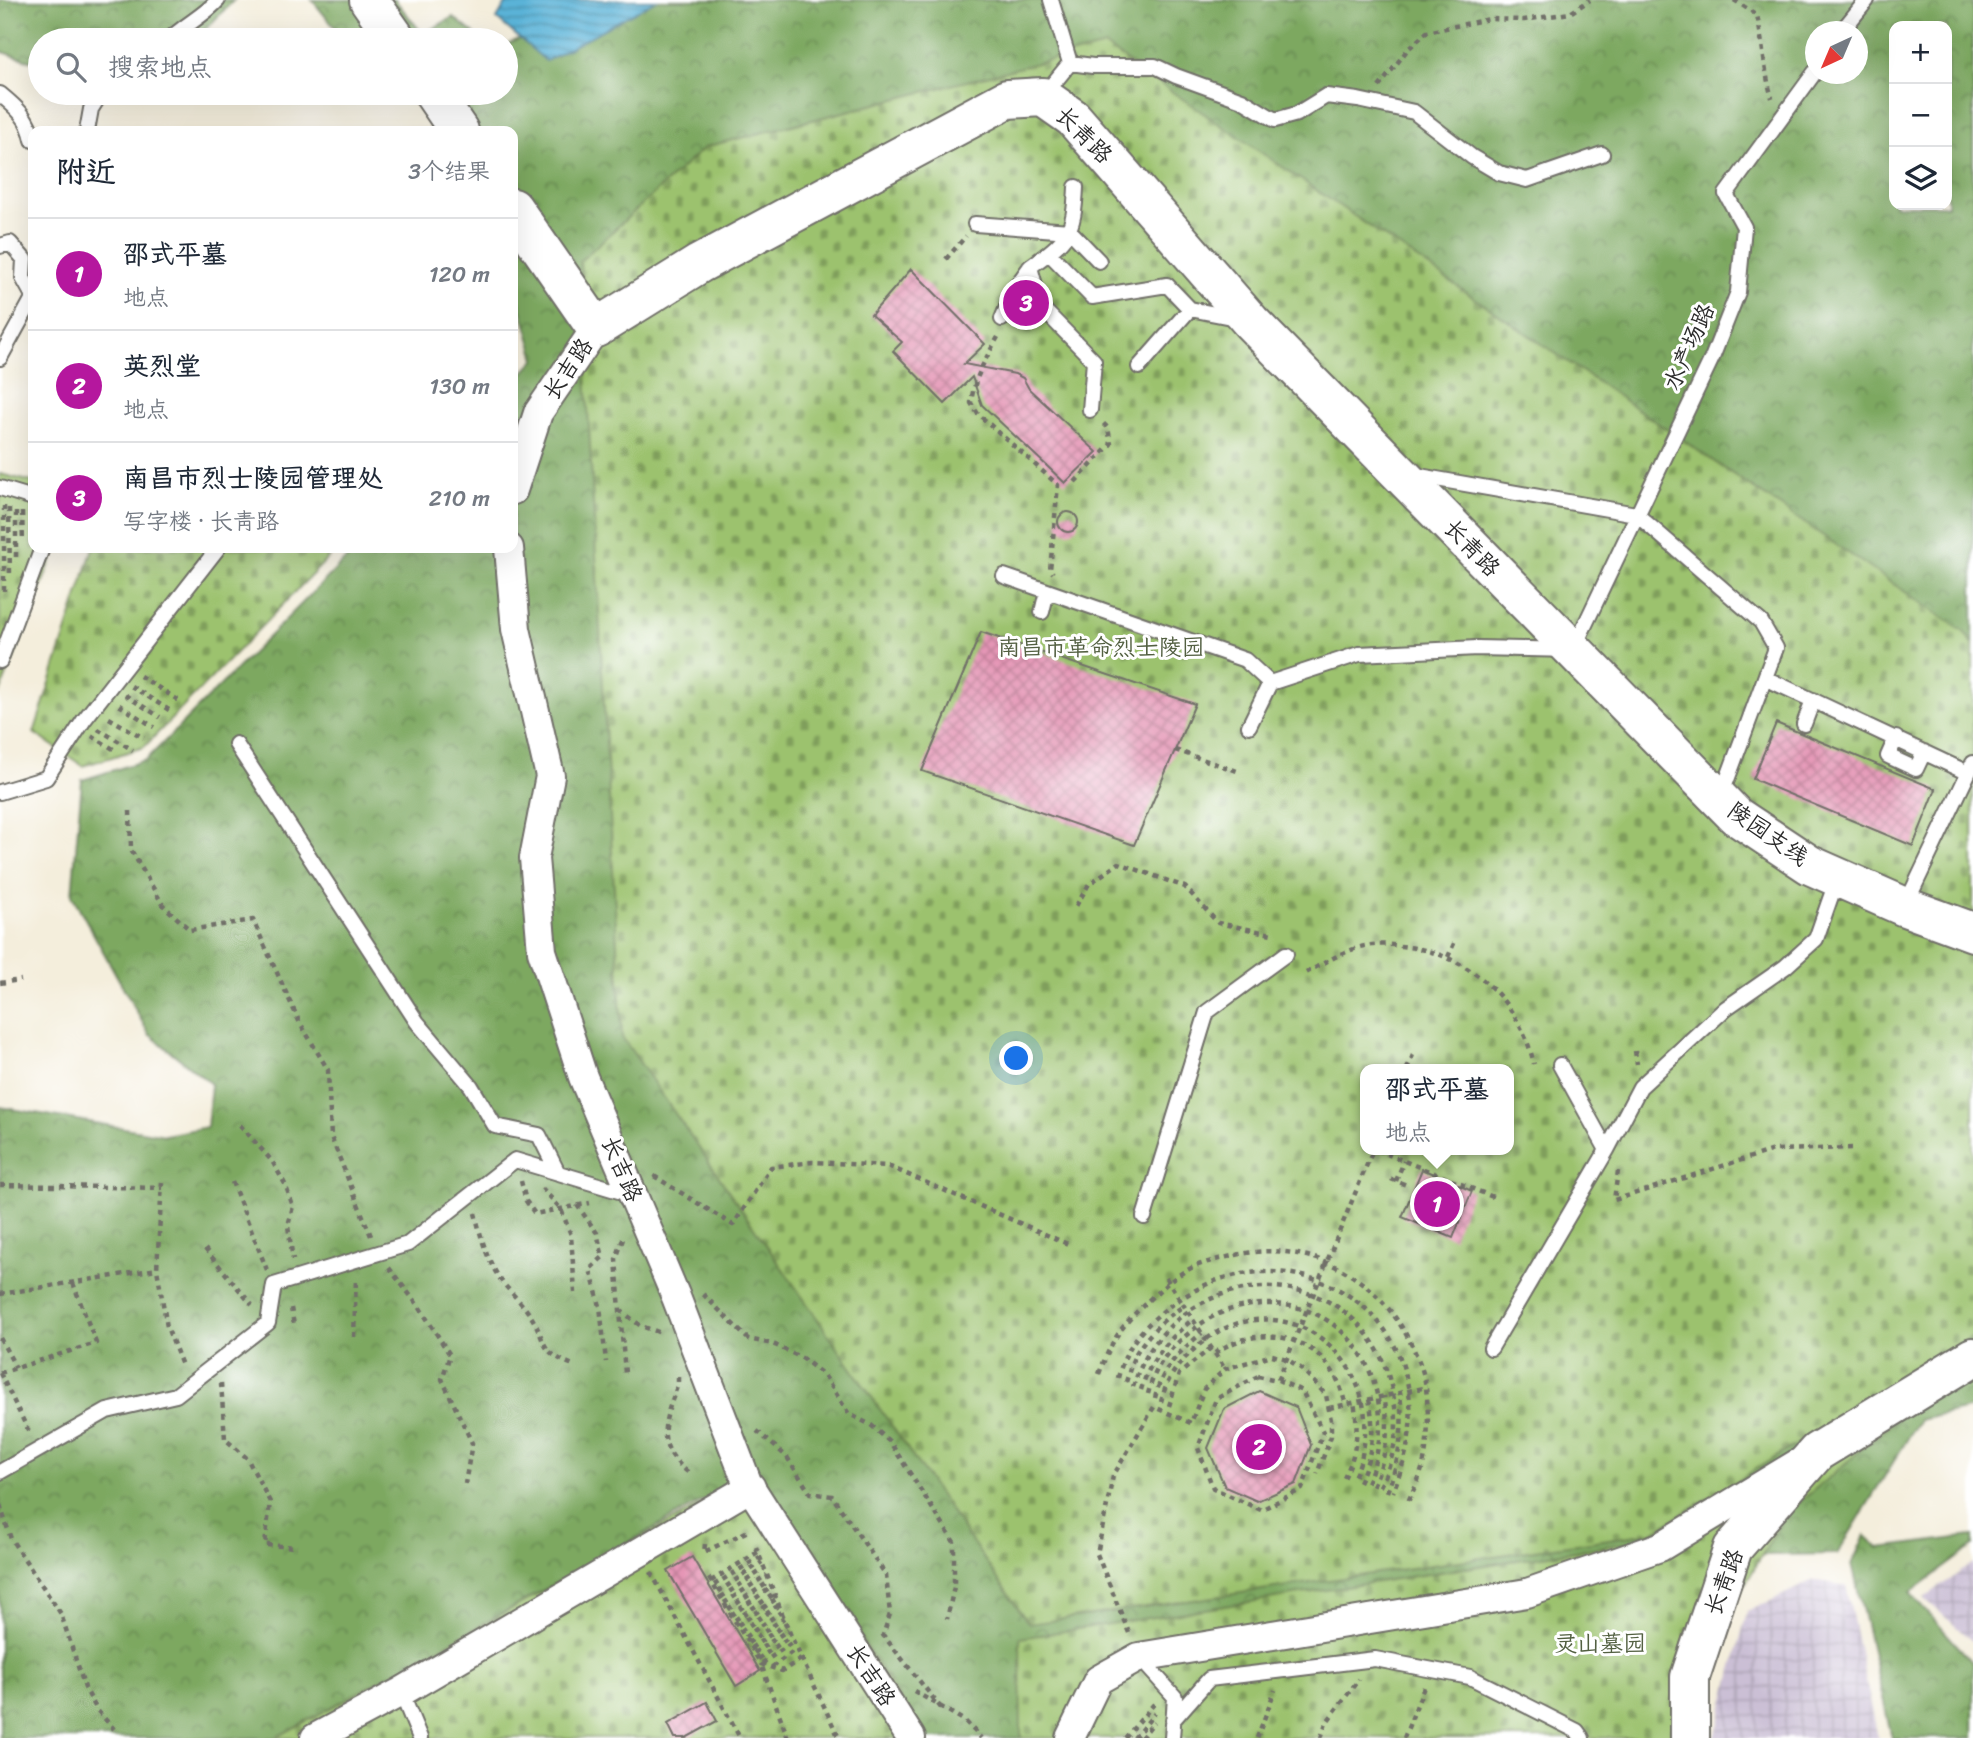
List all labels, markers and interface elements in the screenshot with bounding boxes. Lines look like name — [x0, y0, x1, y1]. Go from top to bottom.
north arrow — [1805, 21, 1868, 84]
map controls — [1889, 21, 1952, 210]
button: + — [1889, 21, 1952, 84]
search box — [28, 28, 518, 105]
text: 搜索地点 — [108, 44, 212, 90]
icon: search — [52, 48, 90, 86]
button: − — [1889, 84, 1952, 147]
street label: 长青路 — [1045, 96, 1123, 174]
text: 附近 — [56, 145, 116, 199]
button: layers — [1889, 147, 1952, 210]
text: 3个结果 — [408, 151, 490, 192]
text: 邵式平墓 — [123, 231, 227, 277]
text: 1 — [74, 254, 84, 295]
text: 120 m — [429, 254, 490, 295]
text: 地点 — [123, 277, 169, 318]
pin: 3 — [1003, 277, 1049, 329]
street label: 水产场路 — [1652, 297, 1726, 397]
street label: 长吉路 — [532, 329, 604, 409]
text: 英烈堂 — [123, 343, 201, 389]
text: 2 — [72, 366, 86, 407]
text: 130 m — [429, 366, 490, 407]
text: 地点 — [123, 389, 169, 430]
text: 南昌市烈士陵园管理处 — [123, 455, 383, 501]
text: 3 — [73, 478, 85, 519]
text: 210 m — [429, 478, 490, 519]
text: 写字楼 · 长青路 — [123, 501, 279, 542]
street label: 长青路 — [1433, 509, 1511, 587]
park label: 南昌市革命烈士陵园 — [998, 627, 1205, 668]
street label: 陵园支线 — [1719, 791, 1817, 877]
your location — [999, 1041, 1033, 1075]
popup — [1360, 1064, 1514, 1155]
text: 邵式平墓 — [1385, 1066, 1489, 1112]
text: 地点 — [1385, 1112, 1431, 1153]
street label: 长吉路 — [590, 1129, 654, 1209]
pin: 1 — [1414, 1178, 1460, 1230]
pin: 2 — [1236, 1421, 1282, 1473]
street label: 长青路 — [1692, 1542, 1756, 1622]
park label: 灵山墓园 — [1554, 1623, 1646, 1664]
street label: 长吉路 — [835, 1635, 907, 1715]

